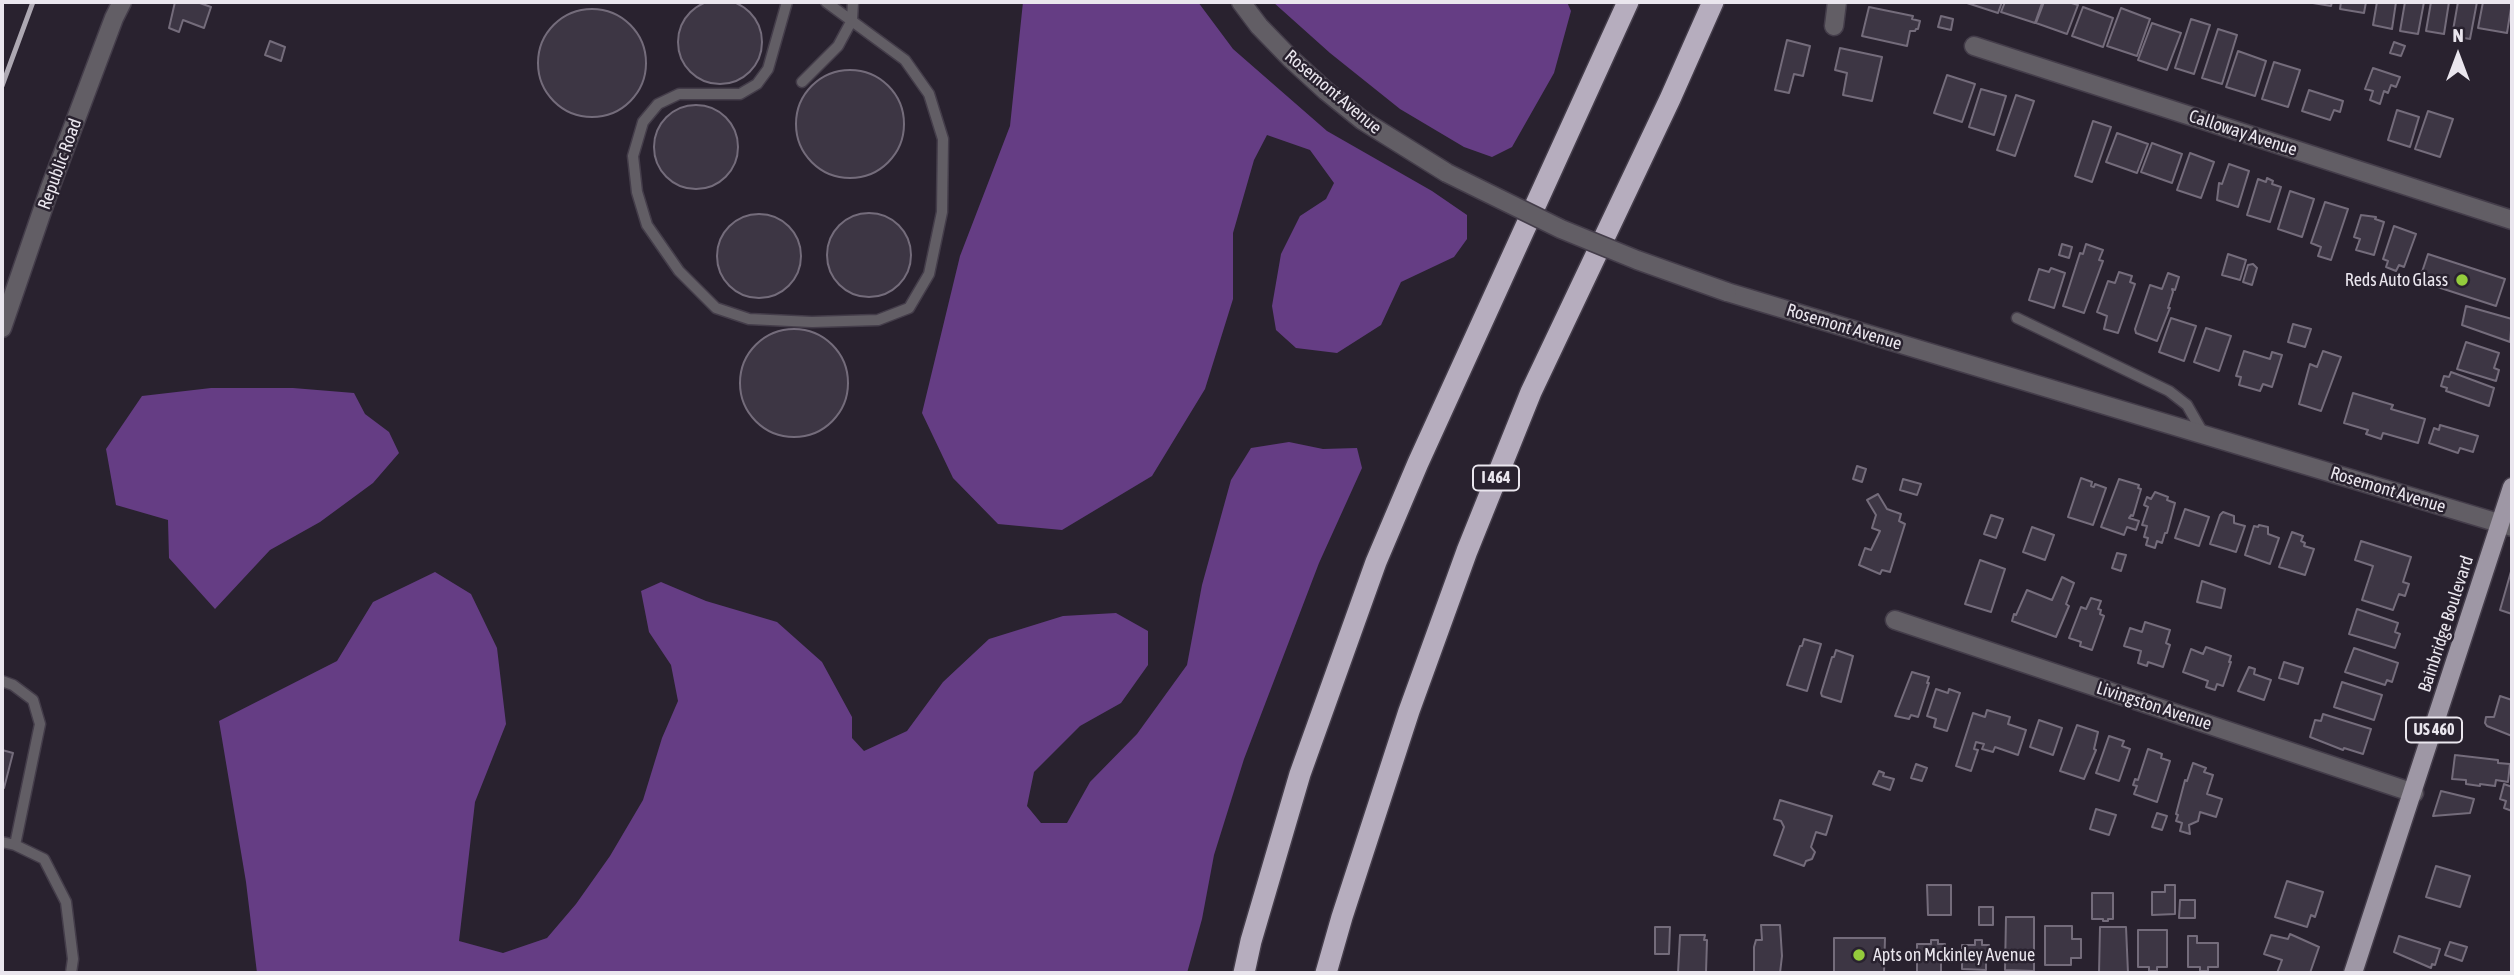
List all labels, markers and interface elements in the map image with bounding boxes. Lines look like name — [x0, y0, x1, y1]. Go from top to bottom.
north arrow — [2423, 21, 2493, 91]
text: N — [2452, 24, 2464, 46]
street label: Rosemont Avenue — [1280, 45, 1386, 139]
street label: Calloway Avenue — [2186, 105, 2300, 161]
street label: Republic Road — [34, 116, 86, 212]
place label: Reds Auto Glass — [2345, 269, 2448, 291]
marker: Reds Auto Glass — [2454, 272, 2470, 288]
street label: Rosemont Avenue — [1784, 299, 1904, 355]
street label: Rosemont Avenue — [2328, 462, 2448, 518]
road number: I 464 — [1473, 466, 1519, 491]
street label: Bainbridge Boulevard — [2414, 553, 2478, 695]
street label: Livingston Avenue — [2094, 677, 2214, 735]
road number: US 460 — [2406, 718, 2462, 743]
place label: Apts on Mckinley Avenue — [1873, 944, 2035, 966]
marker: Apts on Mckinley Avenue — [1851, 947, 1867, 963]

